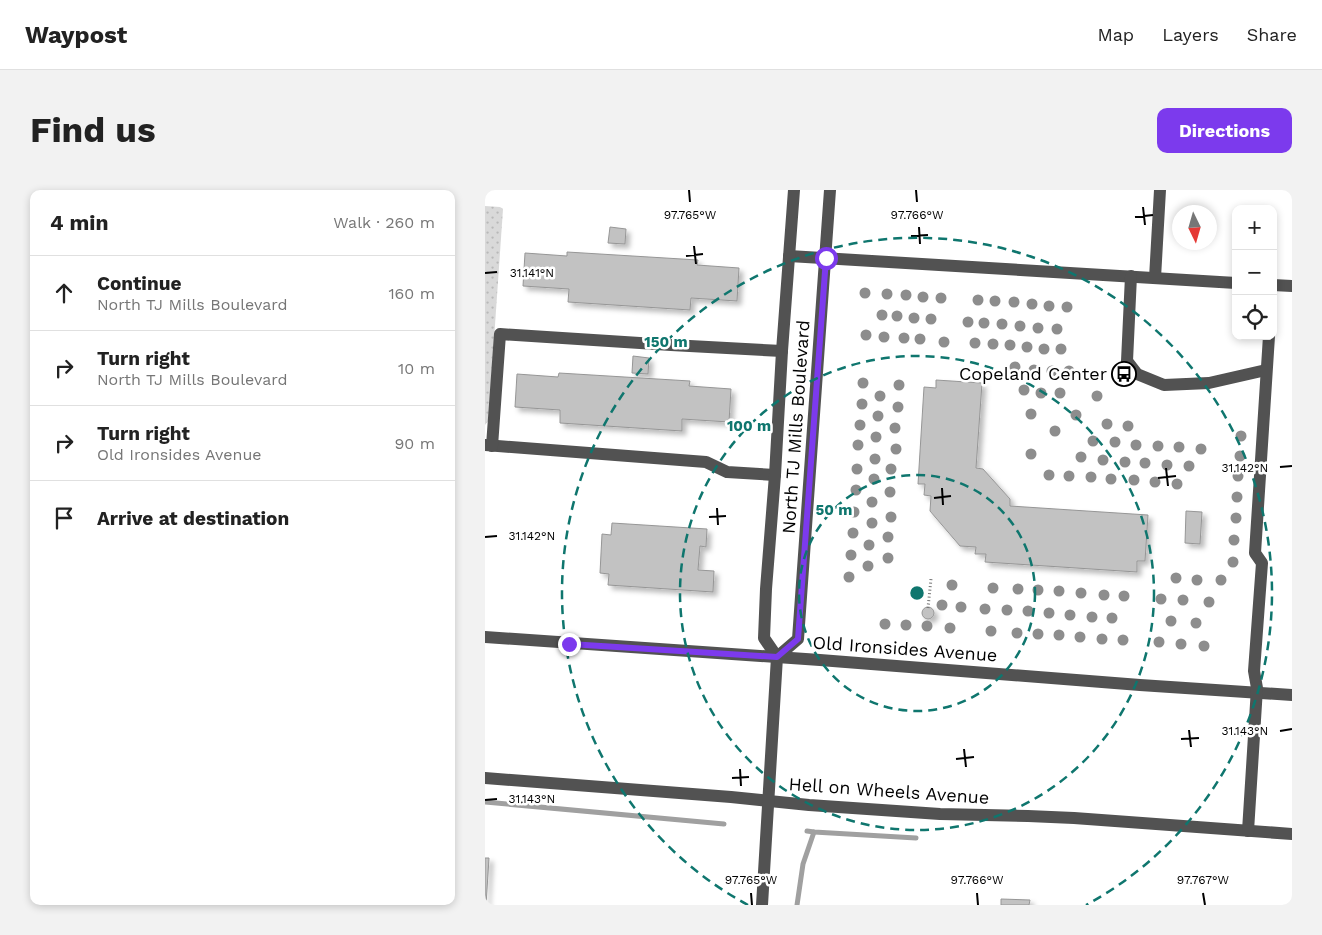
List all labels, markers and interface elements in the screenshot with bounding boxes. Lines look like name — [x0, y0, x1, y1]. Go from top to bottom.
text: Waypost — [25, 21, 127, 49]
text: Map — [1097, 24, 1134, 45]
text: Layers — [1162, 24, 1219, 45]
text: Share — [1247, 24, 1297, 45]
button: Directions — [1157, 108, 1292, 153]
text: Find us — [30, 109, 156, 151]
north arrow — [1172, 205, 1217, 250]
map controls — [1232, 205, 1277, 340]
button: + — [1232, 205, 1277, 250]
text: 97.765°W — [664, 208, 717, 222]
text: 97.766°W — [890, 208, 944, 222]
text: 4 min — [50, 210, 108, 235]
text: Walk · 260 m — [333, 213, 435, 232]
route start — [815, 247, 838, 270]
button: − — [1232, 250, 1277, 295]
text: 31.141°N — [510, 266, 554, 280]
text: Continue — [97, 272, 181, 295]
icon: ahead — [50, 279, 78, 307]
text: 160 m — [388, 284, 435, 303]
text: North TJ Mills Boulevard — [97, 295, 288, 314]
button: locate — [1232, 295, 1277, 340]
street label: North TJ Mills Boulevard — [778, 319, 813, 535]
text: 150 m — [644, 333, 688, 351]
text: Turn right — [97, 347, 190, 370]
icon: right — [50, 354, 78, 382]
text: 10 m — [398, 359, 435, 378]
bus stop icon: Copeland Center — [1111, 361, 1137, 387]
place label: Copeland Center — [959, 363, 1107, 384]
text: North TJ Mills Boulevard — [97, 370, 288, 389]
text: 100 m — [727, 417, 771, 435]
text: Turn right — [97, 422, 190, 445]
icon: right — [50, 429, 78, 457]
text: 90 m — [394, 434, 435, 453]
text: Old Ironsides Avenue — [97, 445, 262, 464]
text: 31.142°N — [1222, 461, 1268, 475]
text: 50 m — [816, 501, 852, 519]
icon: arrive — [50, 504, 78, 532]
text: Arrive at destination — [97, 507, 289, 530]
text: 31.142°N — [509, 529, 555, 543]
centre of rings — [908, 584, 926, 602]
street label: Old Ironsides Avenue — [812, 632, 998, 665]
route end — [558, 633, 581, 656]
text: 31.143°N — [1222, 724, 1268, 738]
street label: Hell on Wheels Avenue — [788, 773, 990, 808]
text: 31.143°N — [509, 792, 555, 806]
text: 97.765°W — [725, 873, 778, 887]
text: 97.766°W — [950, 873, 1004, 887]
text: 97.767°W — [1177, 873, 1230, 887]

